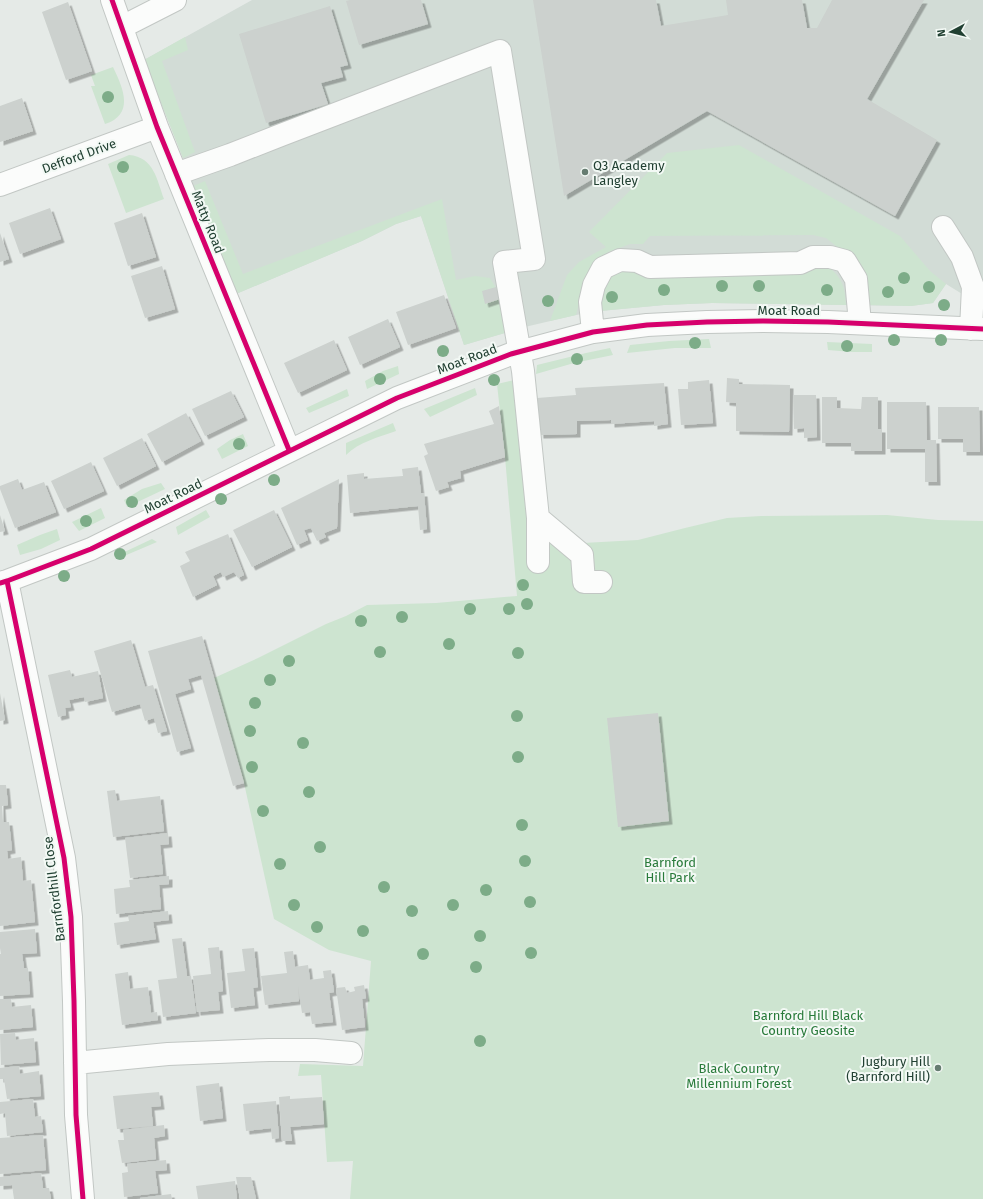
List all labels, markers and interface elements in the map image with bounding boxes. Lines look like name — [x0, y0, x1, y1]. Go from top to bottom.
north arrow — [931, 12, 971, 52]
text: N — [935, 29, 948, 38]
street label: Defford Drive — [40, 136, 118, 176]
place label: Q3 Academy Langley — [593, 158, 665, 188]
marker: Q3 Academy Langley — [580, 167, 590, 177]
street label: Matty Road — [189, 188, 227, 256]
street label: Moat Road — [758, 303, 820, 318]
street label: Moat Road — [435, 341, 499, 377]
street label: Moat Road — [142, 476, 204, 516]
street label: Barnfordhill Close — [40, 836, 68, 942]
park label: Barnford Hill Park — [644, 855, 696, 885]
park label: Barnford Hill Black Country Geosite — [753, 1008, 864, 1038]
place label: Jugbury Hill (Barnford Hill) — [846, 1054, 930, 1084]
park label: Black Country Millennium Forest — [686, 1061, 792, 1091]
marker: Jugbury Hill (Barnford Hill) — [933, 1063, 943, 1073]

